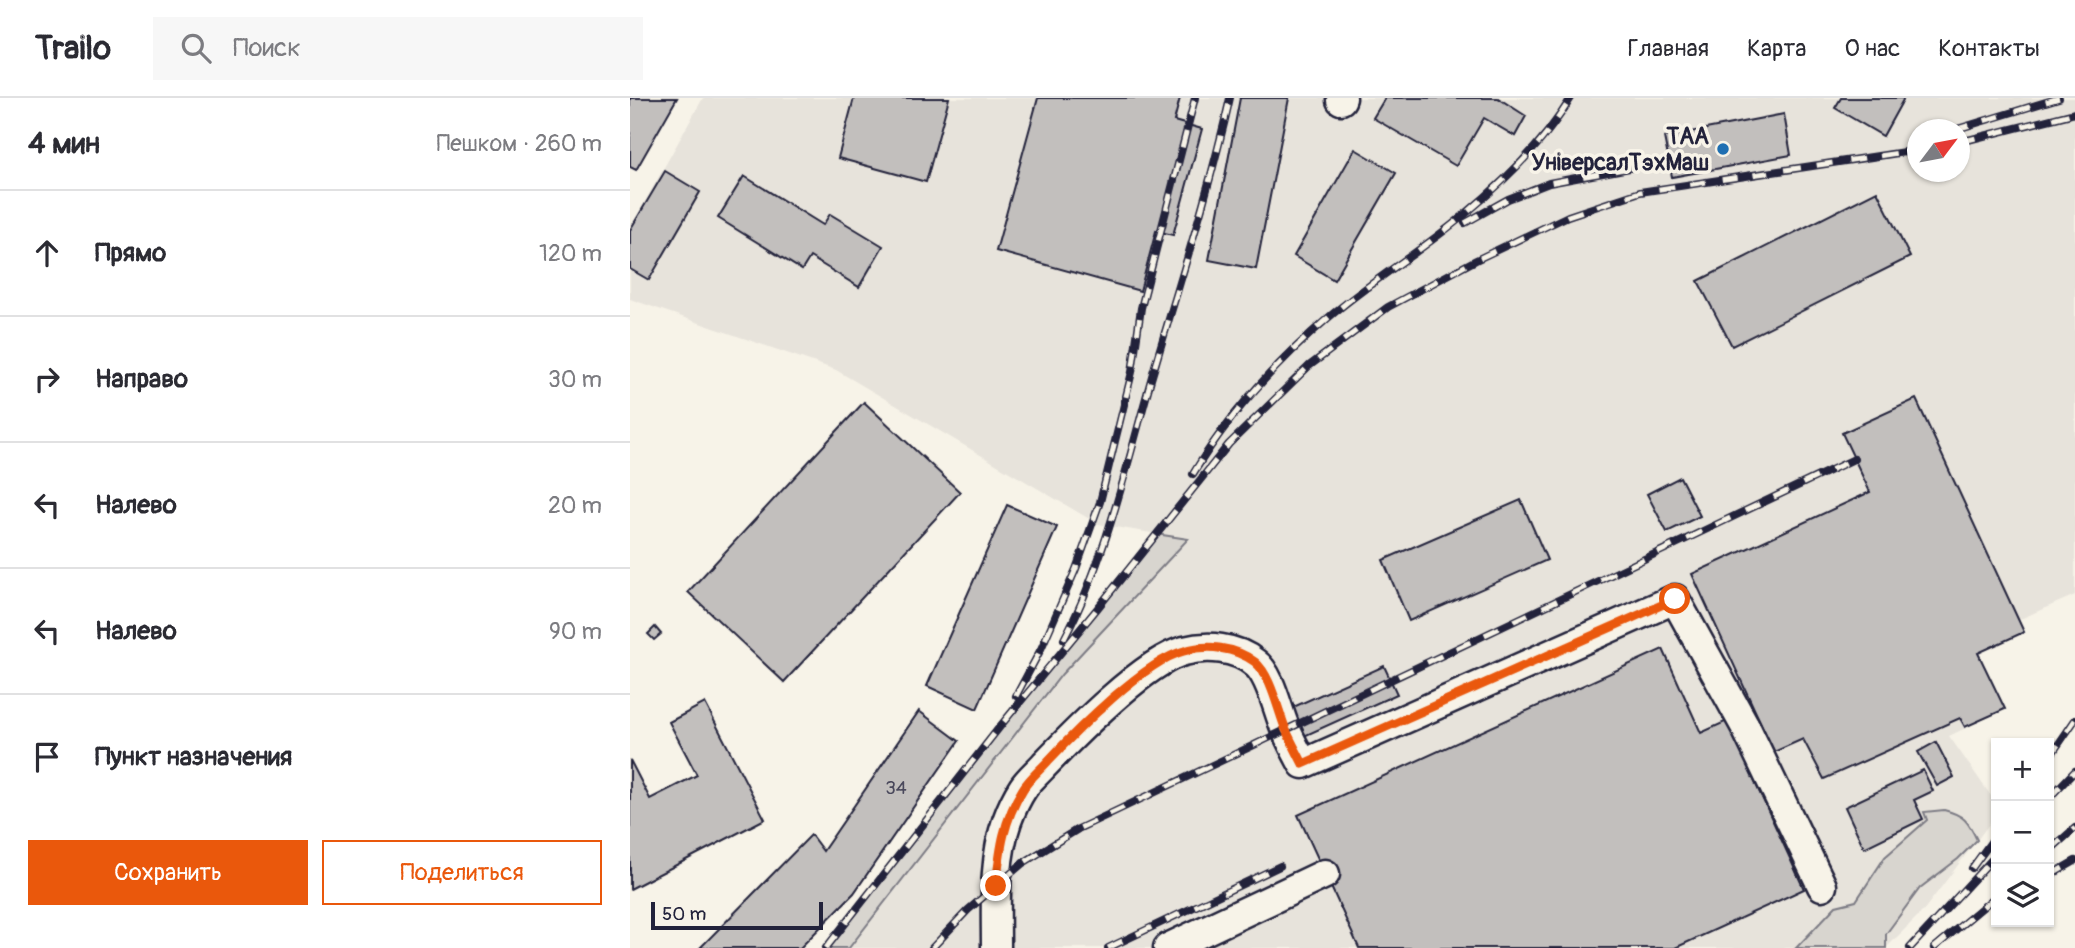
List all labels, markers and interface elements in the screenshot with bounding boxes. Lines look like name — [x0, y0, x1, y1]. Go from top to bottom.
search box — [153, 17, 643, 80]
text: Trailo — [35, 28, 111, 69]
icon: search — [177, 29, 215, 67]
text: Поиск — [233, 32, 301, 64]
text: Главная — [1628, 34, 1709, 63]
text: Карта — [1747, 34, 1807, 63]
text: О нас — [1845, 34, 1900, 63]
text: Контакты — [1938, 34, 2040, 63]
north arrow — [1907, 119, 1970, 182]
place label: ТАА УніверсалТэхМаш — [1531, 122, 1709, 177]
text: 4 мин — [28, 125, 100, 162]
text: Пешком · 260 m — [436, 129, 602, 158]
marker: ТАА УніверсалТэхМаш — [1715, 141, 1731, 157]
icon: ahead — [28, 234, 66, 272]
text: Прямо — [95, 237, 166, 269]
text: 120 m — [539, 239, 602, 268]
icon: right — [28, 360, 66, 398]
text: Направо — [95, 363, 188, 395]
text: 30 m — [548, 365, 602, 394]
icon: left — [28, 486, 66, 524]
text: Налево — [95, 489, 177, 521]
text: 20 m — [548, 491, 602, 520]
route start — [1659, 583, 1690, 614]
icon: left — [28, 612, 66, 650]
text: Налево — [95, 615, 177, 647]
text: 90 m — [549, 617, 602, 646]
icon: arrive — [28, 738, 66, 776]
map controls — [1991, 738, 2054, 927]
button: + — [1991, 738, 2054, 801]
text: Пункт назначения — [95, 741, 292, 773]
house number: 34 — [885, 776, 907, 800]
button: − — [1991, 801, 2054, 864]
button: Сохранить — [28, 840, 308, 905]
button: Поделиться — [322, 840, 602, 905]
button: layers — [1991, 864, 2054, 927]
route end — [980, 870, 1011, 901]
scale bar — [651, 899, 822, 931]
text: 50 m — [662, 902, 706, 926]

